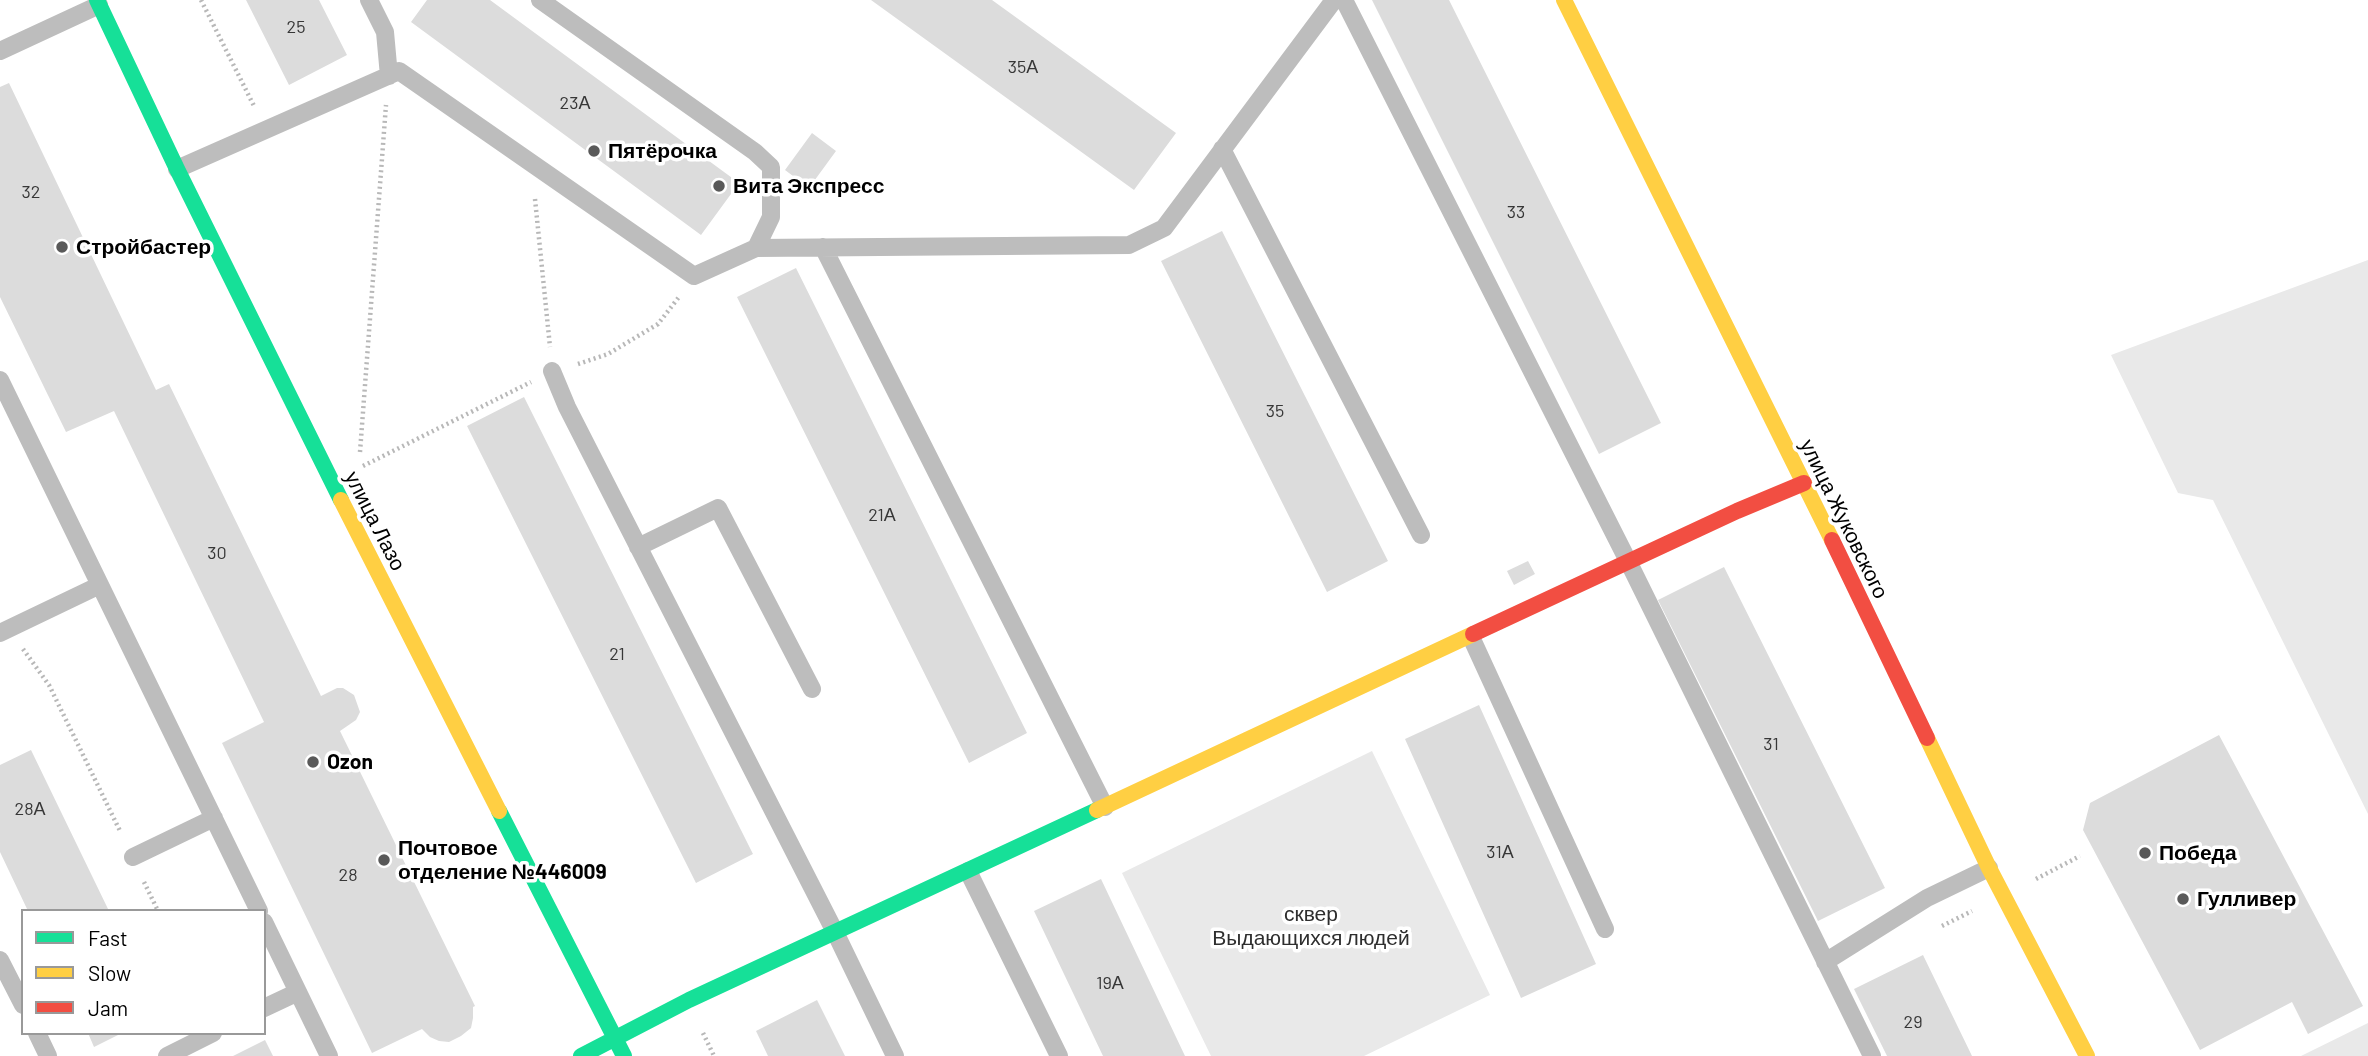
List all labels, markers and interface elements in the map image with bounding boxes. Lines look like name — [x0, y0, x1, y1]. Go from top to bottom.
house number: 25 — [287, 16, 305, 38]
house number: 35А — [1008, 56, 1038, 78]
house number: 23А — [560, 92, 590, 114]
place label: Пятёрочка — [608, 138, 717, 164]
marker: Пятёрочка — [586, 143, 602, 159]
place label: Вита Экспресс — [733, 173, 884, 199]
marker: Вита Экспресс — [711, 178, 727, 194]
house number: 32 — [22, 181, 40, 203]
house number: 33 — [1507, 201, 1525, 223]
place label: Стройбастер — [76, 234, 211, 260]
marker: Стройбастер — [54, 239, 70, 255]
house number: 35 — [1266, 400, 1284, 422]
street label: улица Жуковского — [1795, 435, 1893, 603]
street label: улица Лазо — [339, 467, 411, 575]
house number: 21А — [868, 504, 896, 526]
house number: 30 — [207, 542, 227, 564]
house number: 21 — [609, 643, 625, 665]
house number: 31 — [1763, 733, 1779, 755]
place label: Ozon — [327, 749, 373, 775]
marker: Ozon — [305, 754, 321, 770]
house number: 28А — [14, 798, 46, 820]
place label: Почтовое отделение №446009 — [398, 835, 607, 885]
place label: Победа — [2159, 840, 2237, 866]
house number: 31А — [1486, 841, 1514, 863]
marker: Победа — [2137, 845, 2153, 861]
marker: Почтовое отделение №446009 — [376, 852, 392, 868]
house number: 28 — [338, 864, 358, 886]
place label: Гулливер — [2197, 886, 2296, 912]
marker: Гулливер — [2175, 891, 2191, 907]
park label: сквер Выдающихся людей — [1212, 901, 1410, 951]
legend — [21, 909, 266, 1035]
text: Fast — [88, 925, 128, 950]
text: Slow — [88, 960, 131, 985]
house number: 19А — [1096, 972, 1124, 994]
text: Jam — [88, 995, 128, 1020]
house number: 29 — [1903, 1011, 1923, 1033]

